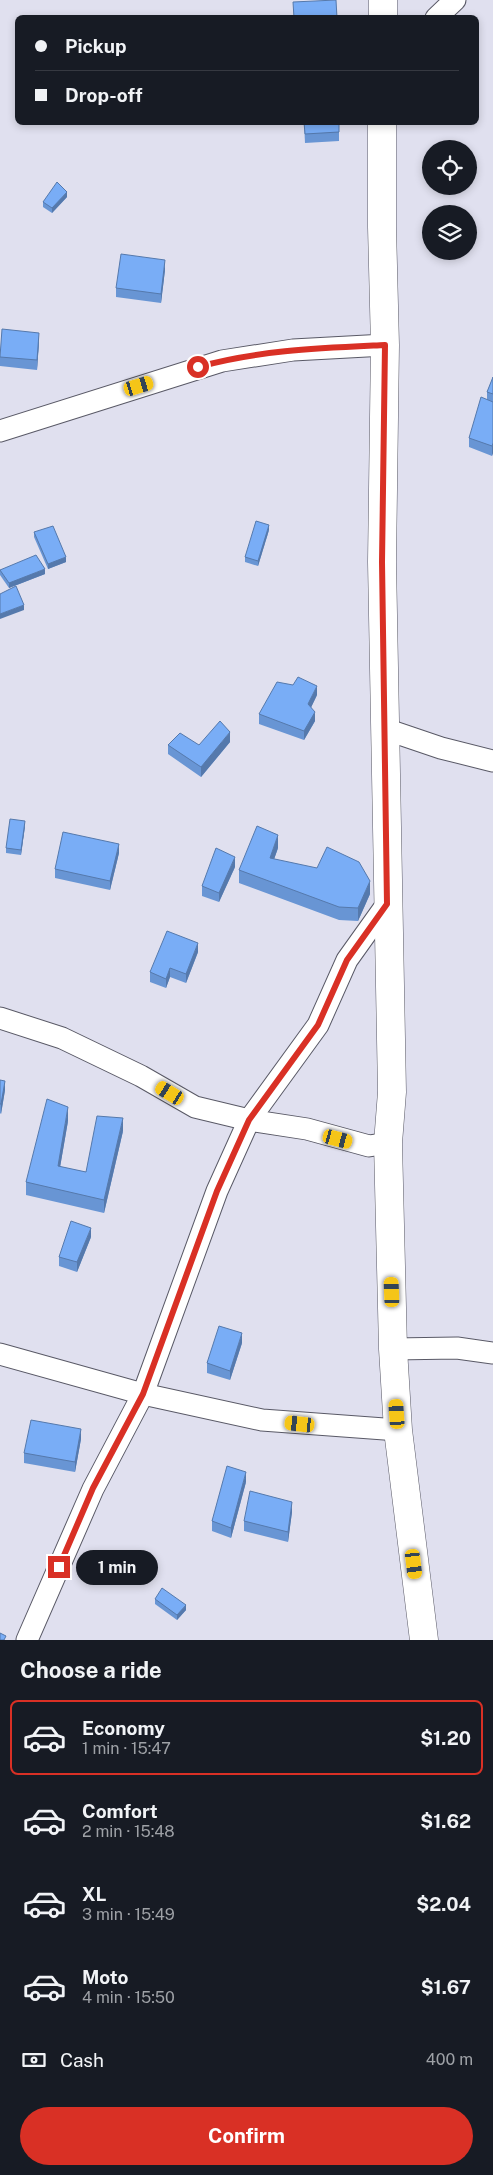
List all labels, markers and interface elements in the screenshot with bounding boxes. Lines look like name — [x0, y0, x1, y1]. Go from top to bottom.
text: Pickup — [65, 35, 127, 57]
text: Drop-off — [65, 84, 142, 106]
map controls — [422, 140, 477, 260]
button: locate — [422, 140, 477, 195]
button: layers — [422, 205, 477, 260]
route start — [187, 356, 209, 378]
car — [122, 374, 155, 398]
car — [153, 1079, 186, 1107]
car — [321, 1128, 354, 1150]
car — [383, 1277, 400, 1307]
car — [388, 1399, 405, 1429]
car — [284, 1415, 315, 1433]
car — [404, 1548, 423, 1580]
callout: 1 min — [76, 1550, 159, 1584]
route end — [48, 1556, 70, 1578]
text: 1 min — [98, 1558, 136, 1577]
text: Choose a ride — [20, 1657, 162, 1683]
icon: car — [22, 1715, 67, 1760]
text: Economy — [82, 1717, 165, 1739]
text: $1.20 — [420, 1727, 471, 1749]
text: 1 min · 15:47 — [82, 1739, 171, 1758]
icon: car — [22, 1798, 67, 1843]
text: Comfort — [82, 1800, 158, 1822]
text: $1.62 — [420, 1810, 471, 1832]
text: 2 min · 15:48 — [82, 1822, 175, 1841]
icon: car — [22, 1881, 67, 1926]
text: XL — [82, 1883, 107, 1905]
text: $2.04 — [416, 1893, 471, 1915]
text: 3 min · 15:49 — [82, 1905, 175, 1924]
icon: car — [22, 1964, 67, 2009]
text: Moto — [82, 1966, 128, 1988]
text: $1.67 — [421, 1976, 471, 1998]
text: 4 min · 15:50 — [82, 1988, 175, 2007]
icon: cash — [20, 2046, 48, 2074]
text: Cash — [60, 2049, 104, 2071]
text: 400 m — [426, 2050, 473, 2069]
button: Confirm — [20, 2107, 473, 2165]

